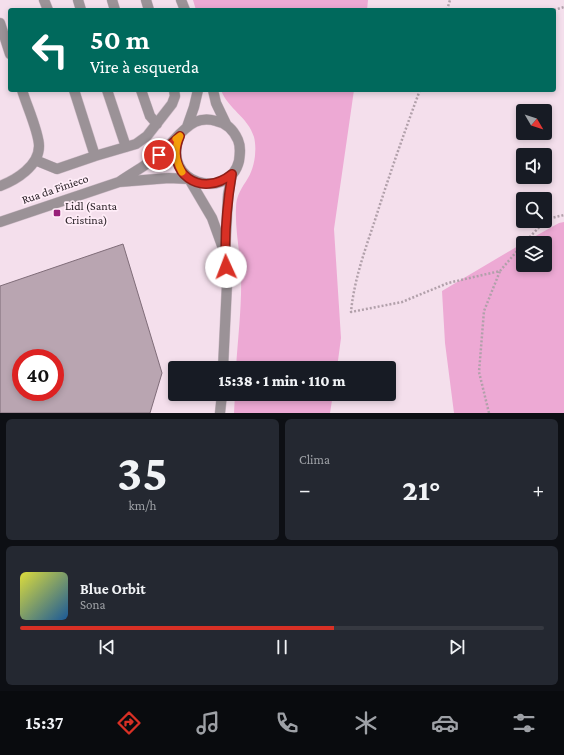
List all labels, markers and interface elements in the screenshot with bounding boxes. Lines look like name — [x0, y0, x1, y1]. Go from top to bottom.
icon: left — [24, 24, 76, 76]
text: 50 m — [90, 24, 150, 55]
text: Vire à esquerda — [90, 57, 199, 77]
north arrow — [516, 104, 552, 140]
map controls — [516, 104, 552, 272]
pin — [142, 138, 176, 172]
icon: arrive — [148, 144, 170, 166]
button: sound — [516, 148, 552, 184]
street label: Rua da Finieco — [20, 171, 90, 207]
button: search — [516, 192, 552, 228]
place label: Lidl (Santa Cristina) — [65, 199, 118, 227]
marker: Lidl (Santa Cristina) — [52, 208, 62, 218]
button: layers — [516, 236, 552, 272]
position arrow — [205, 246, 247, 288]
speed limit sign: 40 — [12, 349, 64, 401]
text: 15:38 · 1 min · 110 m — [218, 373, 346, 389]
text: 35 — [117, 443, 168, 501]
text: Clima — [299, 452, 330, 467]
text: 21° — [402, 473, 441, 506]
text: − — [299, 477, 311, 502]
text: + — [532, 477, 544, 502]
text: km/h — [128, 498, 157, 513]
text: Blue Orbit — [80, 581, 146, 597]
text: Sona — [80, 597, 106, 612]
icon: previous — [96, 636, 118, 658]
icon: pause — [271, 636, 293, 658]
icon: next — [446, 636, 468, 658]
icon: directions — [115, 709, 143, 737]
icon: music — [194, 709, 222, 737]
icon: phone — [273, 709, 301, 737]
icon: climate — [352, 709, 380, 737]
icon: car — [431, 709, 459, 737]
icon: filters — [510, 709, 538, 737]
text: 15:37 — [26, 713, 63, 733]

